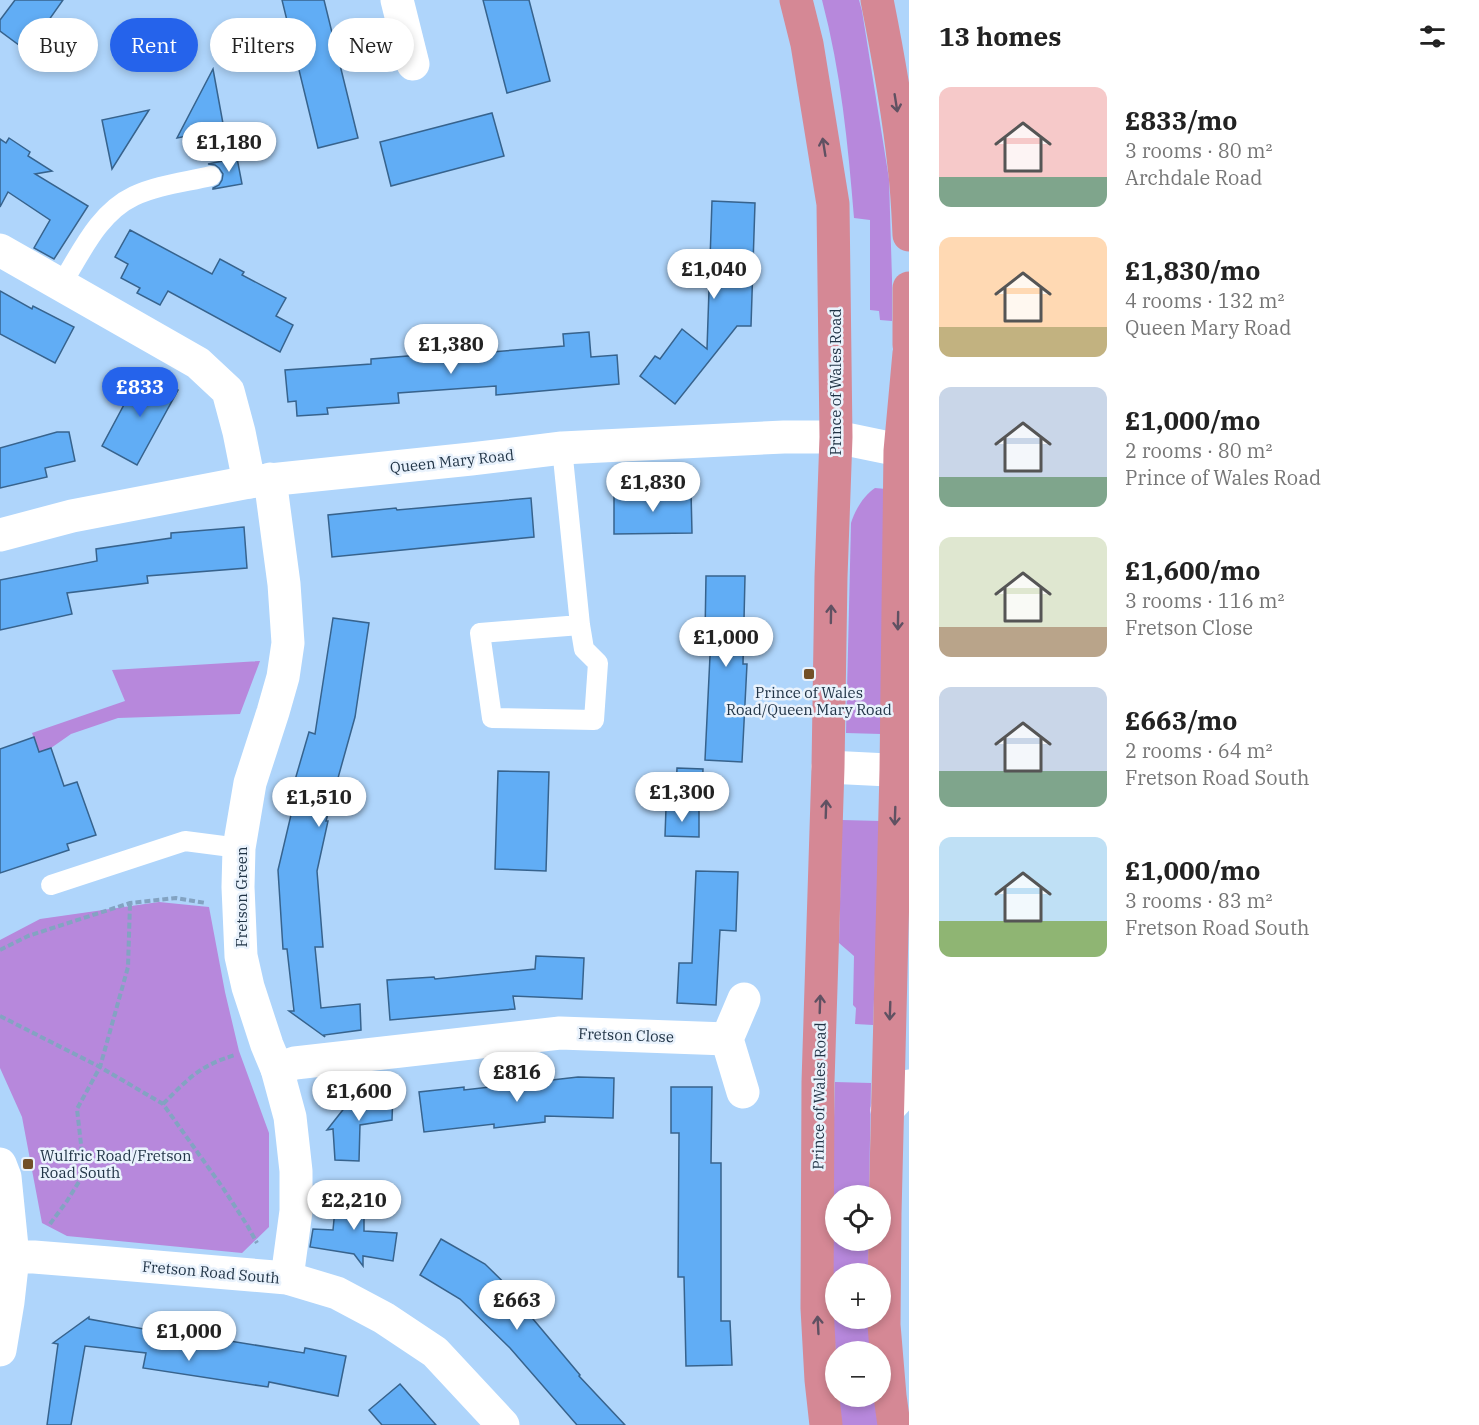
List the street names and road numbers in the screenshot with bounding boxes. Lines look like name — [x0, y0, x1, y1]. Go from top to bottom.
street label: Prince of Wales Road — [826, 308, 845, 456]
street label: Queen Mary Road — [389, 445, 515, 477]
street label: Fretson Green — [232, 846, 251, 947]
street label: Prince of Wales Road — [808, 1022, 830, 1170]
street label: Fretson Close — [578, 1024, 674, 1046]
street label: Fretson Road South — [141, 1257, 281, 1287]

